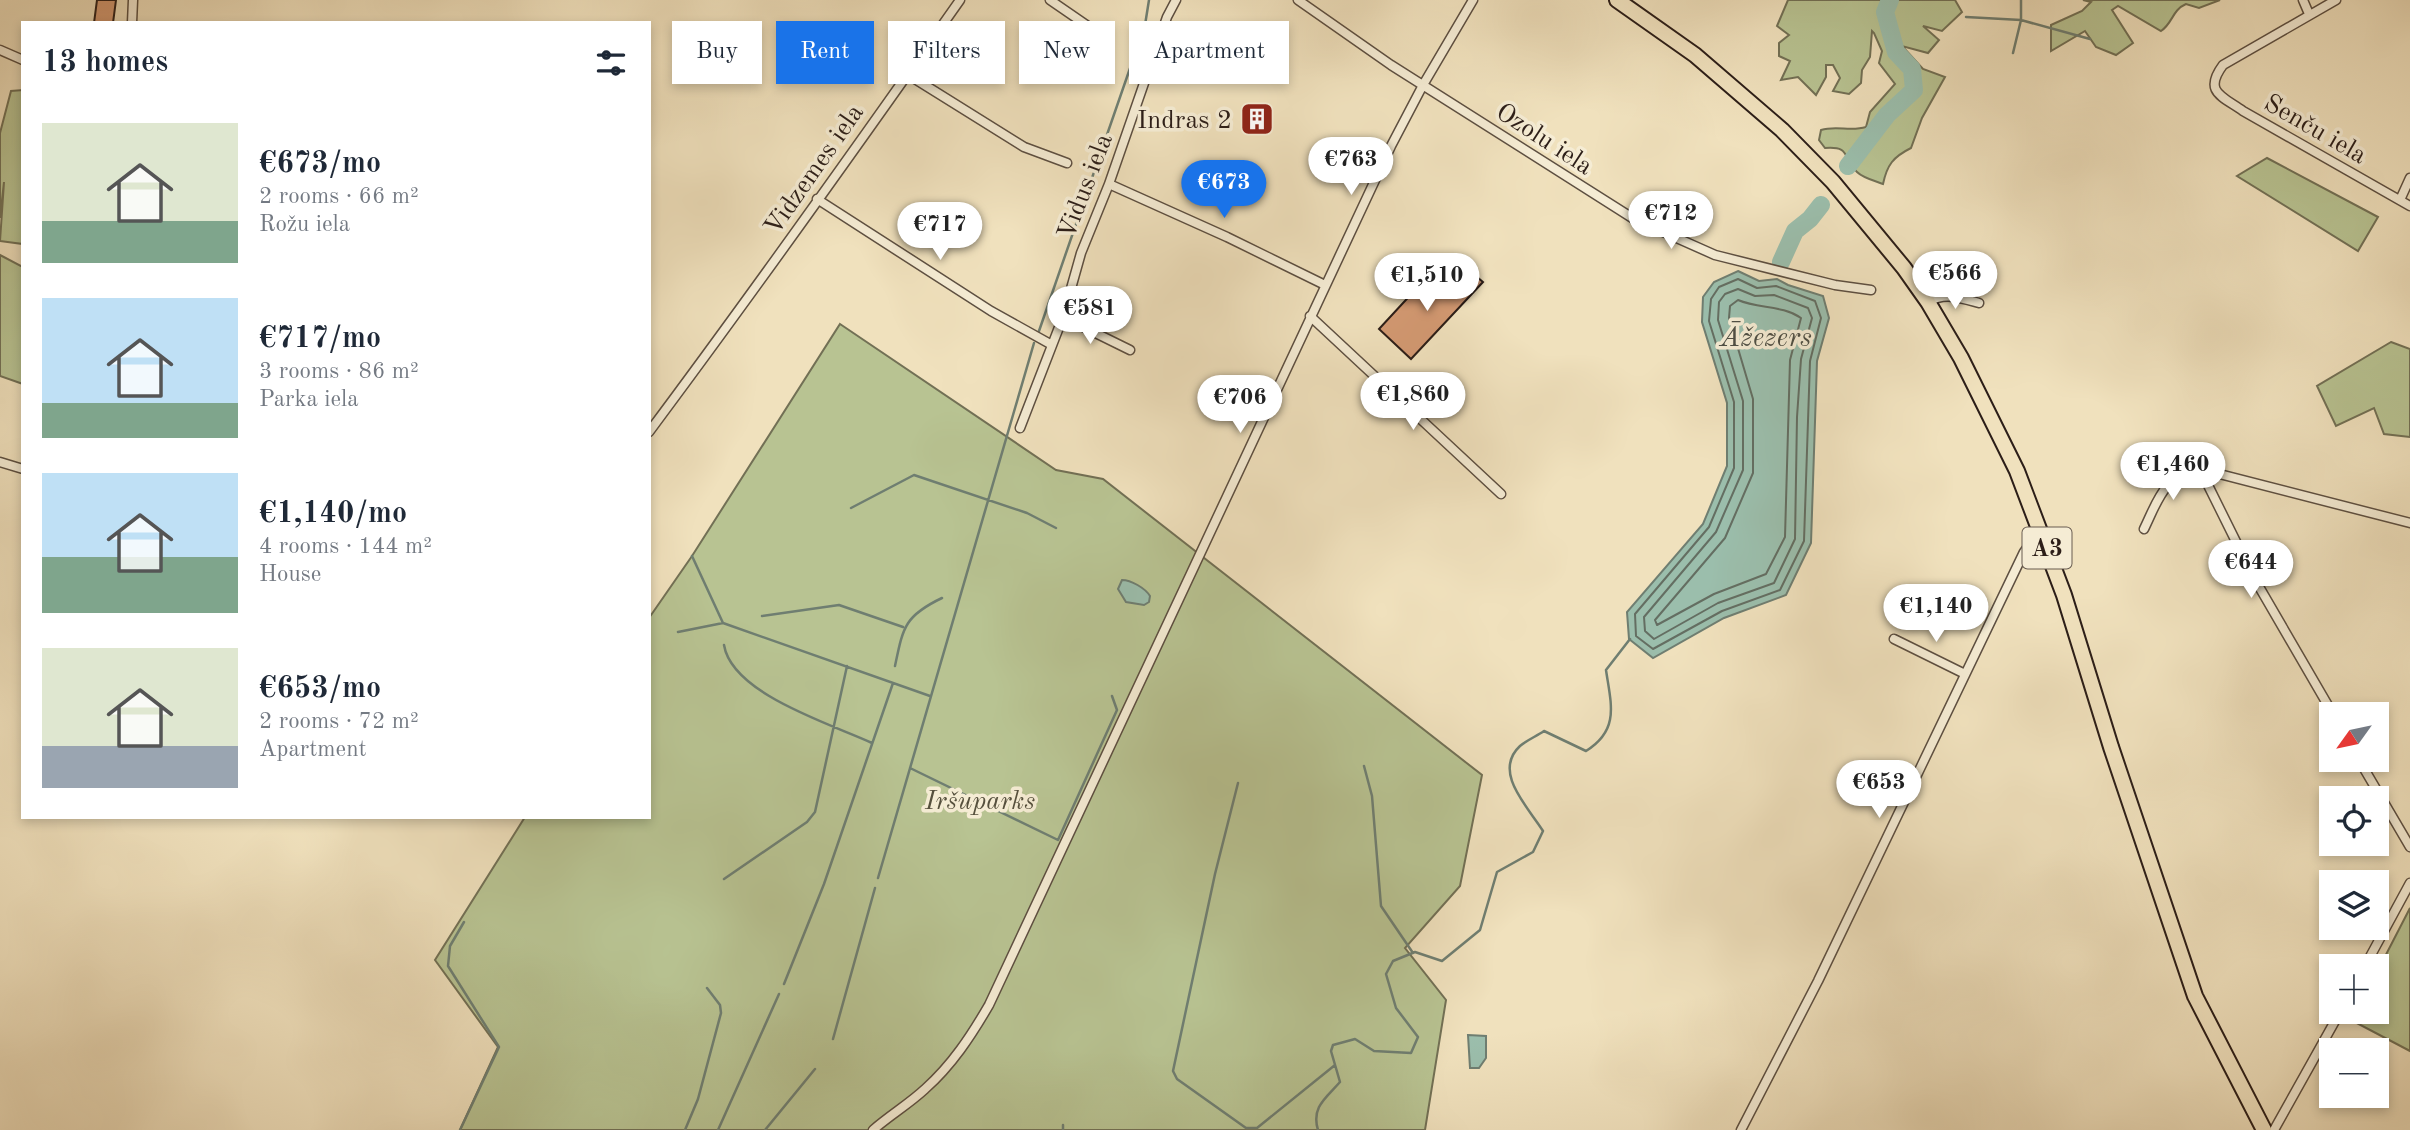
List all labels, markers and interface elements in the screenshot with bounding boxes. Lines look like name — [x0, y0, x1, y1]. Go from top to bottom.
chip: Buy — [672, 21, 762, 84]
chip: Rent — [776, 21, 874, 84]
chip: Filters — [888, 21, 1005, 84]
chip: New — [1019, 21, 1115, 84]
chip: Apartment — [1129, 21, 1289, 84]
icon: filters — [592, 44, 630, 82]
text: 13 homes — [42, 48, 168, 78]
street label: Senču iela — [2259, 90, 2371, 169]
street label: Ozolu iela — [1491, 99, 1597, 180]
street label: Vidzemes iela — [760, 100, 869, 240]
building icon: Indras 2 — [1238, 100, 1276, 138]
place label: Indras 2 — [1137, 108, 1232, 134]
street label: Vidus iela — [1054, 130, 1118, 243]
pin: €763 — [1310, 138, 1392, 197]
text: €763 — [1324, 148, 1378, 171]
text: €673/mo — [259, 149, 381, 179]
icon: home — [98, 151, 182, 235]
pin: €673 — [1183, 160, 1265, 220]
text: €673 — [1197, 171, 1251, 194]
text: 2 rooms · 66 m² — [259, 185, 419, 208]
pin: €712 — [1630, 191, 1712, 251]
pin: €717 — [899, 202, 981, 262]
text: €712 — [1644, 202, 1698, 225]
text: Rožu iela — [259, 213, 350, 236]
text: €717 — [913, 213, 967, 236]
pin: €566 — [1914, 252, 1996, 311]
pin: €1,510 — [1370, 254, 1484, 313]
text: €566 — [1928, 262, 1982, 285]
text: €1,510 — [1390, 264, 1464, 287]
pin: €581 — [1049, 286, 1131, 346]
text: €581 — [1063, 297, 1117, 320]
water label: Āžezers — [1718, 321, 1812, 353]
text: €717/mo — [259, 324, 381, 354]
icon: home — [98, 326, 182, 410]
text: 3 rooms · 86 m² — [259, 360, 419, 383]
pin: €1,860 — [1356, 372, 1470, 432]
pin: €706 — [1199, 376, 1281, 435]
text: €1,860 — [1376, 383, 1450, 406]
text: €706 — [1213, 386, 1267, 409]
text: Parka iela — [259, 388, 359, 411]
pin: €1,460 — [2116, 442, 2230, 502]
text: €1,460 — [2136, 453, 2210, 476]
text: €1,140/mo — [259, 499, 407, 529]
icon: home — [98, 501, 182, 585]
road number: A3 — [2022, 528, 2072, 568]
text: 4 rooms · 144 m² — [259, 535, 432, 558]
pin: €644 — [2210, 540, 2292, 600]
text: €644 — [2224, 551, 2278, 574]
text: House — [259, 563, 321, 586]
pin: €1,140 — [1879, 584, 1993, 644]
text: €1,140 — [1899, 595, 1973, 618]
text: €653/mo — [259, 674, 381, 704]
icon: home — [98, 676, 182, 760]
north arrow — [2319, 702, 2389, 772]
map controls — [2319, 702, 2389, 1108]
text: 2 rooms · 72 m² — [259, 710, 419, 733]
text: Apartment — [259, 738, 367, 761]
pin: €653 — [1838, 760, 1920, 820]
text: €653 — [1852, 771, 1906, 794]
button: locate — [2319, 786, 2389, 856]
park label: Iršuparks — [924, 789, 1035, 815]
button: layers — [2319, 870, 2389, 940]
button: + — [2319, 954, 2389, 1024]
button: − — [2319, 1038, 2389, 1108]

